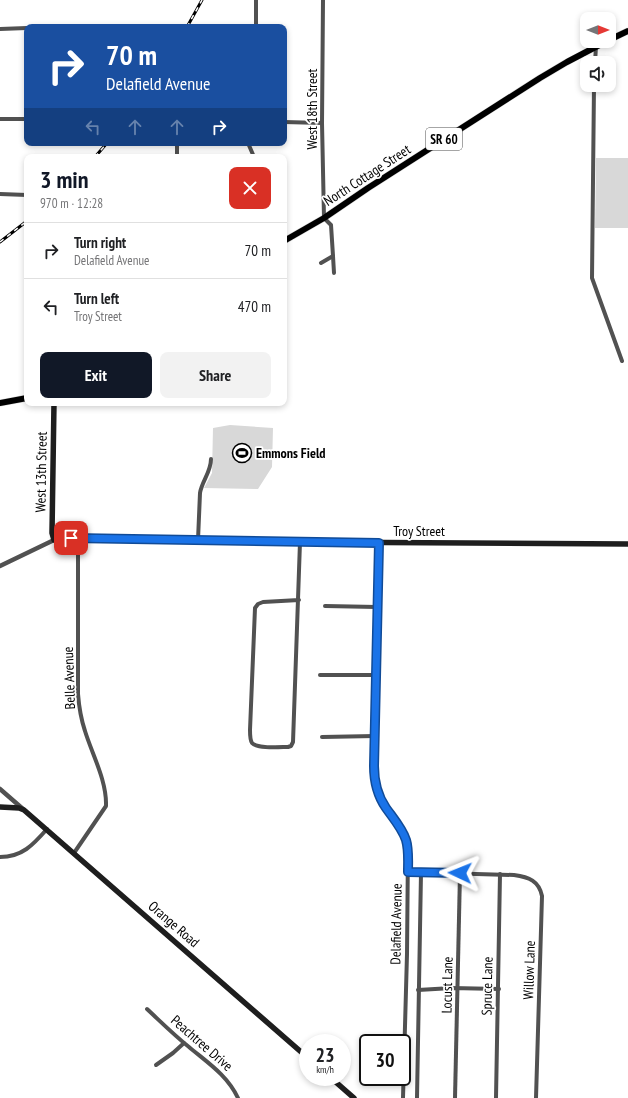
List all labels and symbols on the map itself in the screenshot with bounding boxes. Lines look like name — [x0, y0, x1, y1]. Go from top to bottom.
north arrow — [580, 12, 616, 48]
street label: West 18th Street — [303, 68, 321, 149]
road number: SR 60 — [426, 128, 462, 150]
street label: North Cottage Street — [320, 140, 414, 210]
street label: West 13th Street — [31, 431, 51, 513]
sports icon: Emmons Field — [231, 442, 253, 464]
place label: Emmons Field — [256, 444, 326, 462]
pin — [54, 521, 88, 555]
street label: Troy Street — [393, 522, 445, 540]
street label: Belle Avenue — [59, 646, 79, 710]
position arrow — [439, 852, 481, 894]
street label: Delafield Avenue — [386, 883, 406, 965]
street label: Orange Road — [145, 897, 203, 951]
street label: Willow Lane — [519, 940, 539, 1000]
street label: Locust Lane — [438, 956, 456, 1014]
street label: Spruce Lane — [477, 956, 497, 1015]
street label: Peachtree Drive — [167, 1011, 237, 1075]
speed limit sign: 30 — [359, 1034, 411, 1086]

